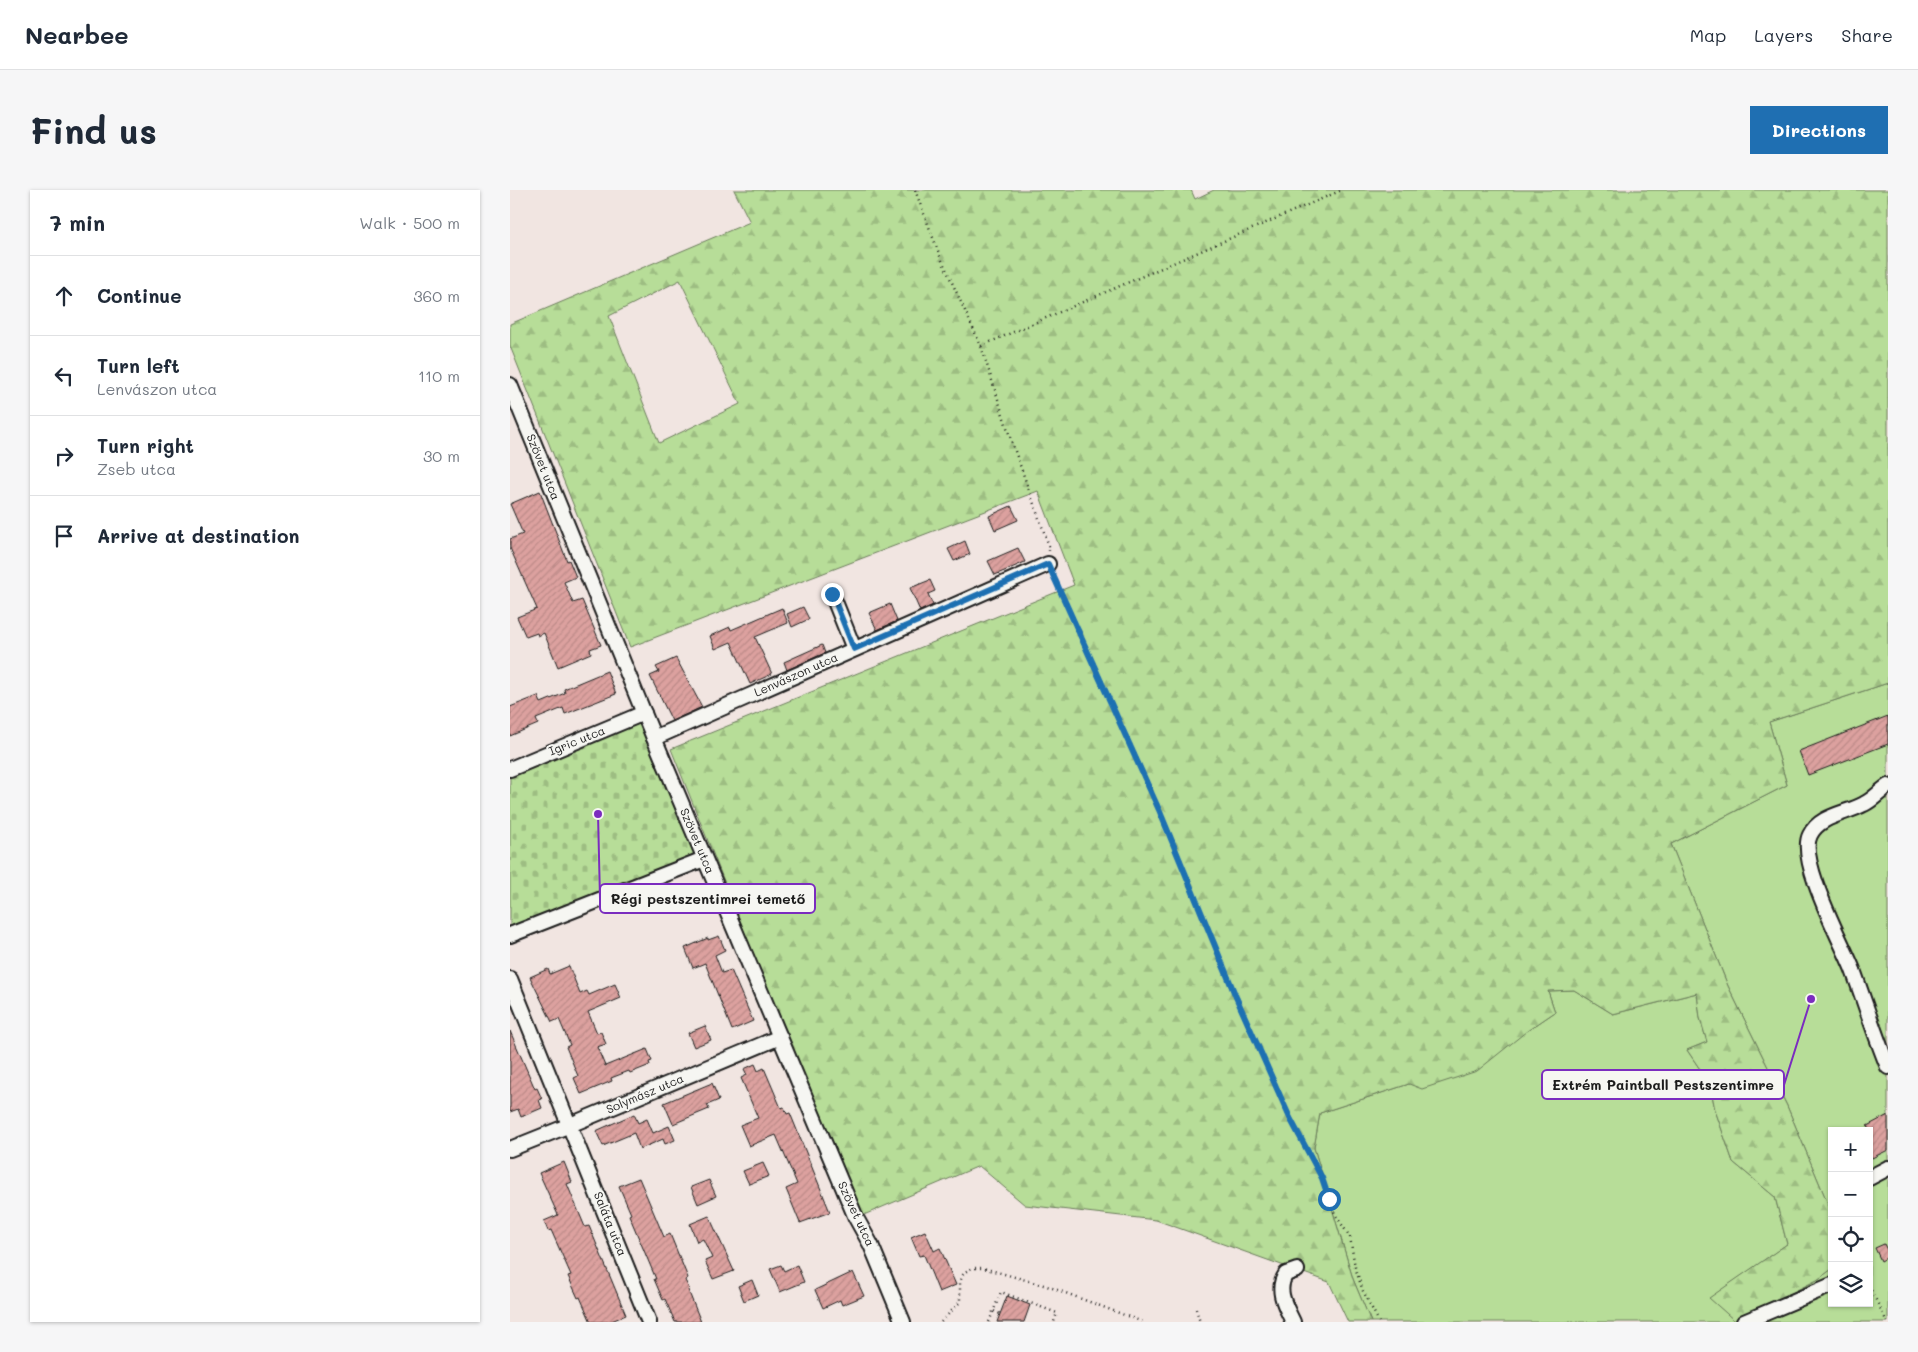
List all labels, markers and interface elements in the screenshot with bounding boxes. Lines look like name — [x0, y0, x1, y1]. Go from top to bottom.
text: Nearbee — [25, 19, 129, 50]
text: Map — [1690, 23, 1726, 47]
text: Layers — [1754, 23, 1813, 47]
text: Share — [1841, 23, 1893, 47]
button: Directions — [1750, 106, 1888, 154]
text: Find us — [30, 107, 157, 153]
text: 7 min — [50, 209, 105, 236]
text: Walk · 500 m — [359, 212, 460, 233]
icon: ahead — [50, 282, 78, 310]
text: Continue — [97, 283, 182, 308]
text: 360 m — [413, 285, 460, 306]
text: Turn left — [97, 353, 180, 378]
icon: left — [50, 362, 78, 390]
text: 110 m — [418, 365, 460, 386]
text: Lenvászon utca — [97, 378, 217, 399]
street label: Szövet utca — [523, 431, 564, 502]
text: Turn right — [97, 433, 194, 458]
icon: right — [50, 442, 78, 470]
text: 30 m — [423, 445, 460, 466]
text: Zseb utca — [97, 458, 176, 479]
icon: arrive — [50, 522, 78, 550]
text: Arrive at destination — [97, 523, 300, 548]
route end — [821, 583, 844, 606]
street label: Lenvászon utca — [751, 648, 840, 700]
street label: Igric utca — [546, 722, 607, 759]
street label: Szövet utca — [677, 805, 719, 876]
callout: Régi pestszentimrei temető — [600, 884, 815, 913]
text: Régi pestszentimrei temető — [611, 889, 806, 908]
street label: Solymász utca — [603, 1070, 686, 1117]
callout: Extrém Paintball Pestszentimre — [1542, 1070, 1784, 1099]
text: Extrém Paintball Pestszentimre — [1552, 1075, 1774, 1094]
map controls — [1828, 1127, 1873, 1307]
button: + — [1828, 1127, 1873, 1172]
button: − — [1828, 1172, 1873, 1217]
street label: Szövet utca — [835, 1179, 879, 1249]
route start — [1318, 1188, 1341, 1211]
street label: Saláta utca — [591, 1189, 631, 1258]
button: locate — [1828, 1217, 1873, 1262]
button: layers — [1828, 1262, 1873, 1307]

